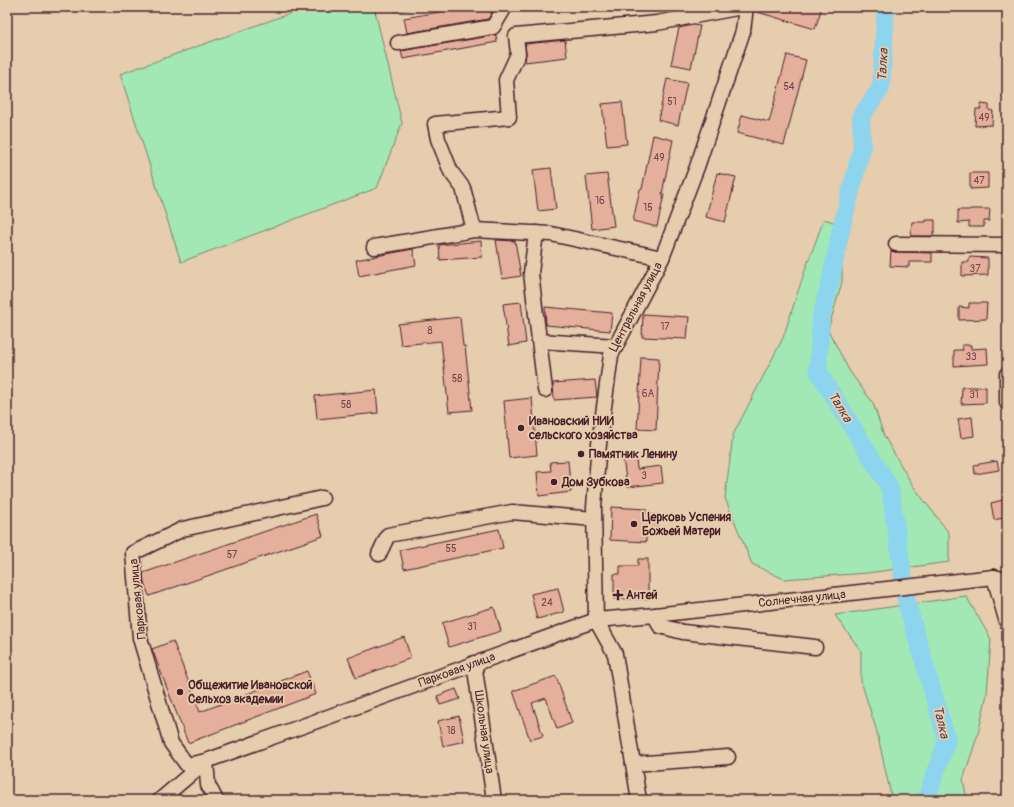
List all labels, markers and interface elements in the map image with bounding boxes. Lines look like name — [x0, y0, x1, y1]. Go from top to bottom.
water label: Талка — [874, 47, 892, 82]
house number: 54 — [783, 81, 795, 93]
house number: 51 — [667, 96, 677, 108]
house number: 49 — [979, 112, 989, 124]
house number: 49 — [654, 152, 664, 164]
house number: 47 — [973, 175, 985, 187]
house number: 16 — [595, 195, 605, 207]
house number: 15 — [643, 202, 653, 214]
street label: Центральная улица — [606, 259, 666, 354]
house number: 37 — [970, 263, 981, 275]
house number: 17 — [660, 321, 670, 333]
house number: 8 — [427, 325, 433, 337]
house number: 33 — [965, 351, 977, 363]
house number: 58 — [452, 373, 462, 385]
house number: 6А — [642, 388, 655, 400]
water label: Талка — [825, 389, 856, 426]
house number: 31 — [969, 389, 979, 401]
house number: 58 — [341, 399, 351, 411]
place label: Ивановский НИИ сельского хозяйства — [528, 414, 638, 443]
marker: Ивановский НИИ сельского хозяйства — [516, 423, 526, 433]
place label: Памятник Ленину — [589, 447, 678, 462]
marker: Памятник Ленину — [576, 449, 586, 459]
house number: 3 — [641, 470, 647, 482]
place label: Дом Зубкова — [561, 475, 630, 490]
marker: Дом Зубкова — [549, 477, 559, 487]
place label: Церковь Успения Божьей Матери — [642, 510, 731, 539]
marker: Церковь Успения Божьей Матери — [629, 519, 639, 529]
house number: 55 — [446, 543, 456, 555]
house number: 57 — [227, 549, 238, 561]
street label: Парковая улица — [126, 558, 150, 640]
street label: Солнечная улица — [758, 587, 847, 611]
place label: Антей — [626, 588, 658, 603]
marker: Антей — [613, 590, 623, 600]
house number: 24 — [541, 597, 553, 609]
house number: 31 — [467, 621, 477, 633]
street label: Парковая улица — [417, 649, 498, 691]
place label: Общежитие Ивановской Сельхоз академии — [188, 678, 313, 707]
marker: Общежитие Ивановской Сельхоз академии — [175, 687, 185, 697]
street label: Школьная улица — [471, 689, 497, 775]
water label: Талка — [930, 704, 953, 741]
house number: 18 — [447, 725, 455, 737]

